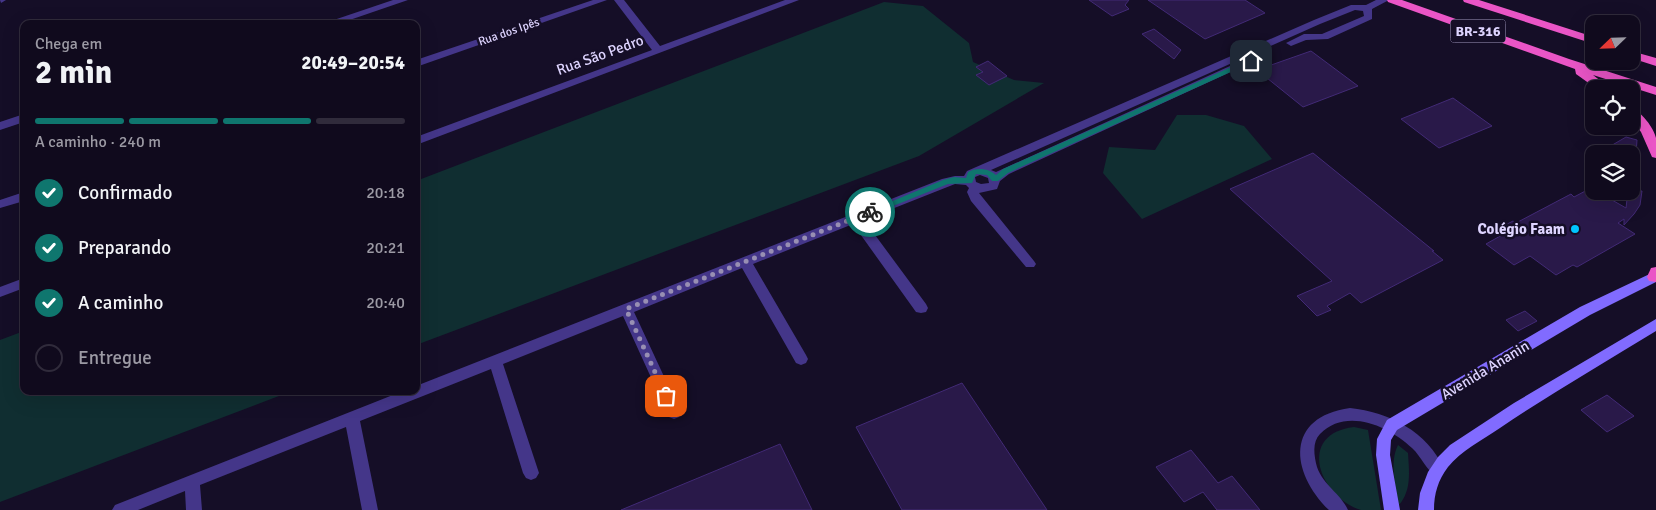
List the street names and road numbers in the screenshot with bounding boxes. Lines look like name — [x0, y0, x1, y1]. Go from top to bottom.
street label: Rua dos Ipês — [476, 15, 542, 49]
road number: BR-316 — [1450, 20, 1506, 42]
street label: Rua São Pedro — [554, 31, 646, 79]
street label: Avenida Ananin — [1438, 337, 1532, 403]

